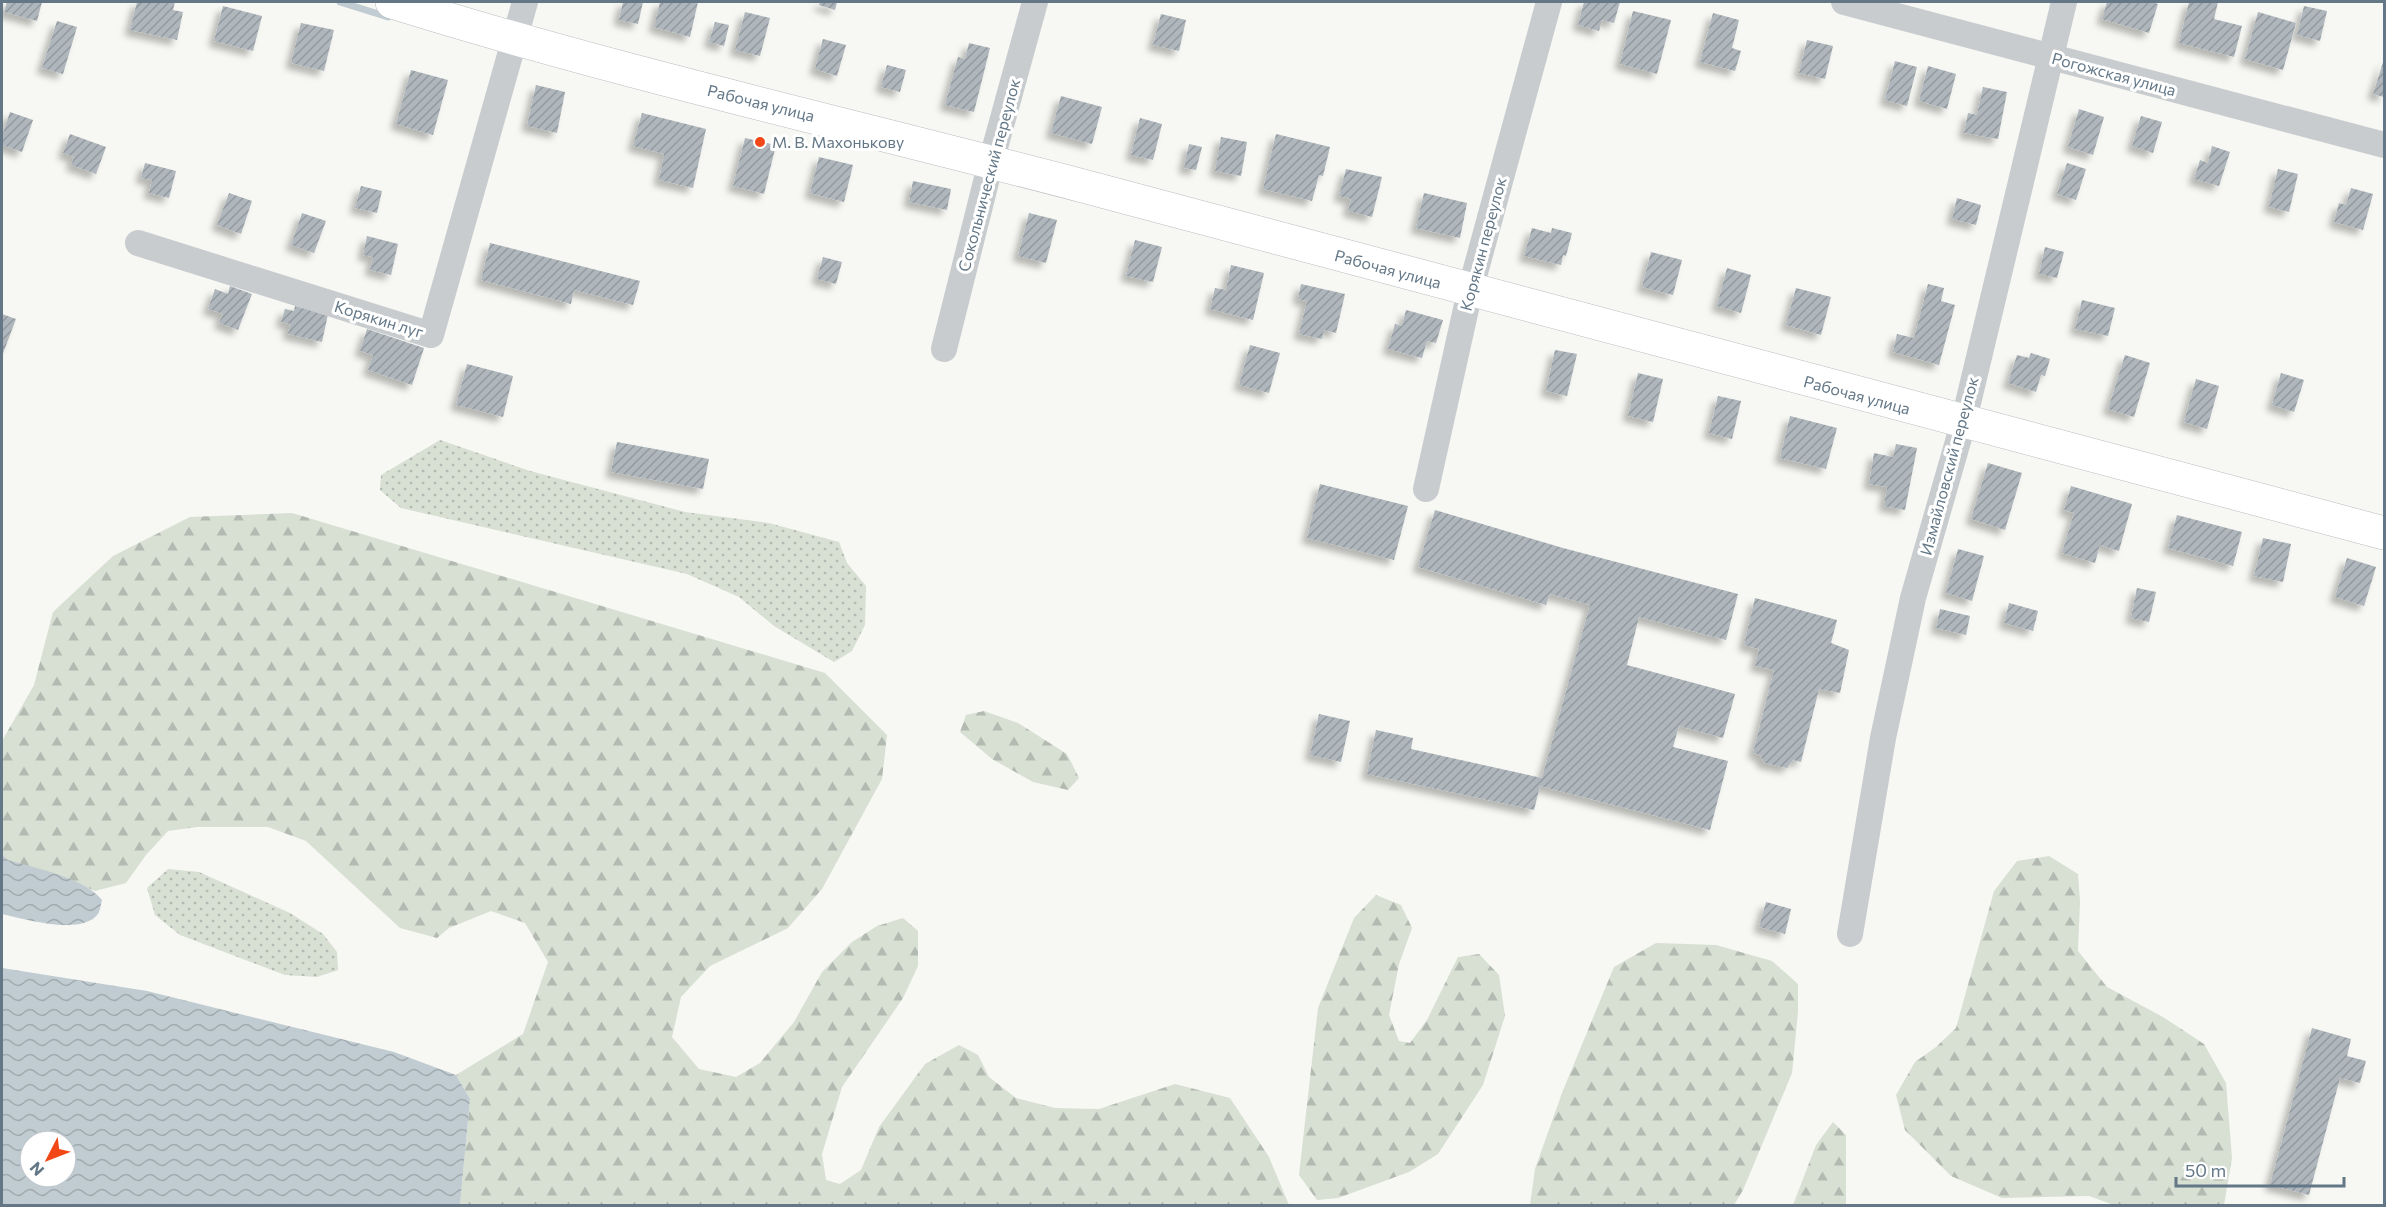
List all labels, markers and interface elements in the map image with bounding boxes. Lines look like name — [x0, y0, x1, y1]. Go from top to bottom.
street label: Рогожская улица — [2050, 48, 2178, 99]
street label: Сокольнический переулок — [954, 76, 1024, 273]
street label: Рабочая улица — [706, 80, 817, 125]
place label: М. В. Махонькову — [772, 132, 904, 151]
marker: М. В. Махонькову — [753, 135, 767, 149]
street label: Корякин переулок — [1456, 175, 1510, 313]
street label: Рабочая улица — [1333, 245, 1444, 292]
street label: Корякин луг — [332, 296, 426, 341]
street label: Рабочая улица — [1802, 371, 1913, 418]
street label: Измайловский переулок — [1916, 374, 1982, 557]
north arrow — [18, 1129, 78, 1189]
scale bar — [2176, 1150, 2344, 1188]
text: N — [25, 1159, 48, 1180]
text: 50 m — [2185, 1159, 2226, 1181]

